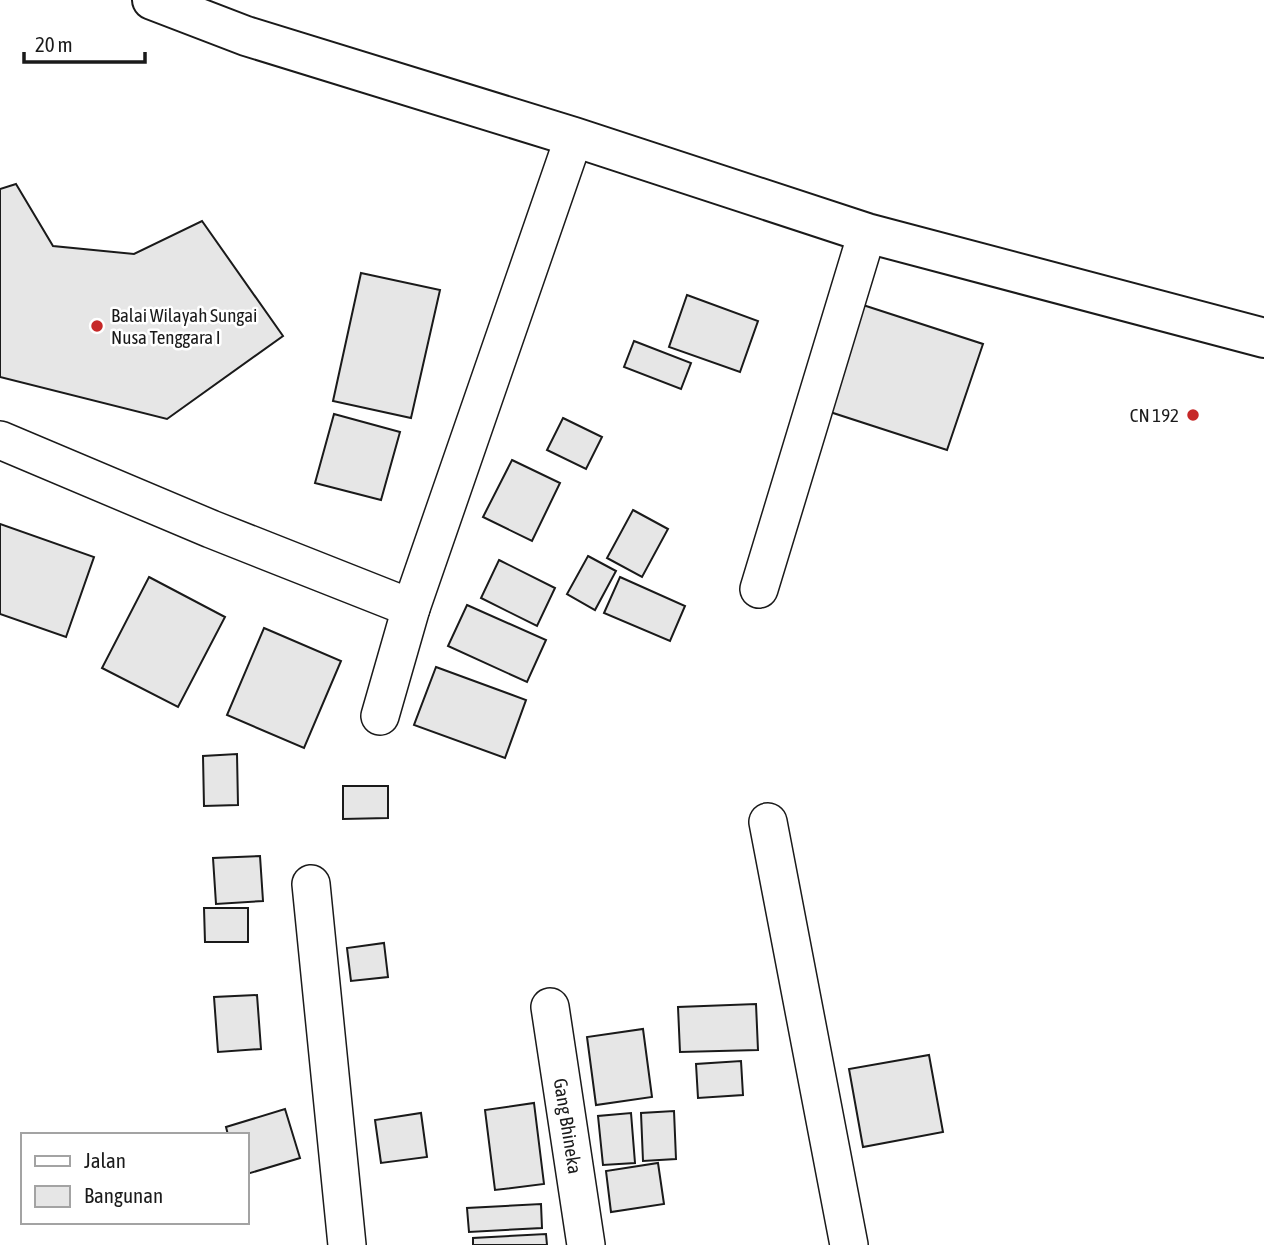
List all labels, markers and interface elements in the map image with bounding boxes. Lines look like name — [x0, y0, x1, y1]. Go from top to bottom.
scale bar — [24, 21, 145, 65]
text: 20 m — [35, 32, 73, 56]
place label: Balai Wilayah Sungai Nusa Tenggara I — [111, 304, 257, 348]
marker: Balai Wilayah Sungai Nusa Tenggara I — [89, 318, 105, 334]
place label: CN 192 — [1130, 404, 1179, 426]
marker: CN 192 — [1185, 407, 1201, 423]
street label: Gang Bhineka — [550, 1077, 586, 1175]
legend — [21, 1133, 248, 1224]
text: Jalan — [84, 1148, 126, 1172]
text: Bangunan — [84, 1183, 163, 1207]

